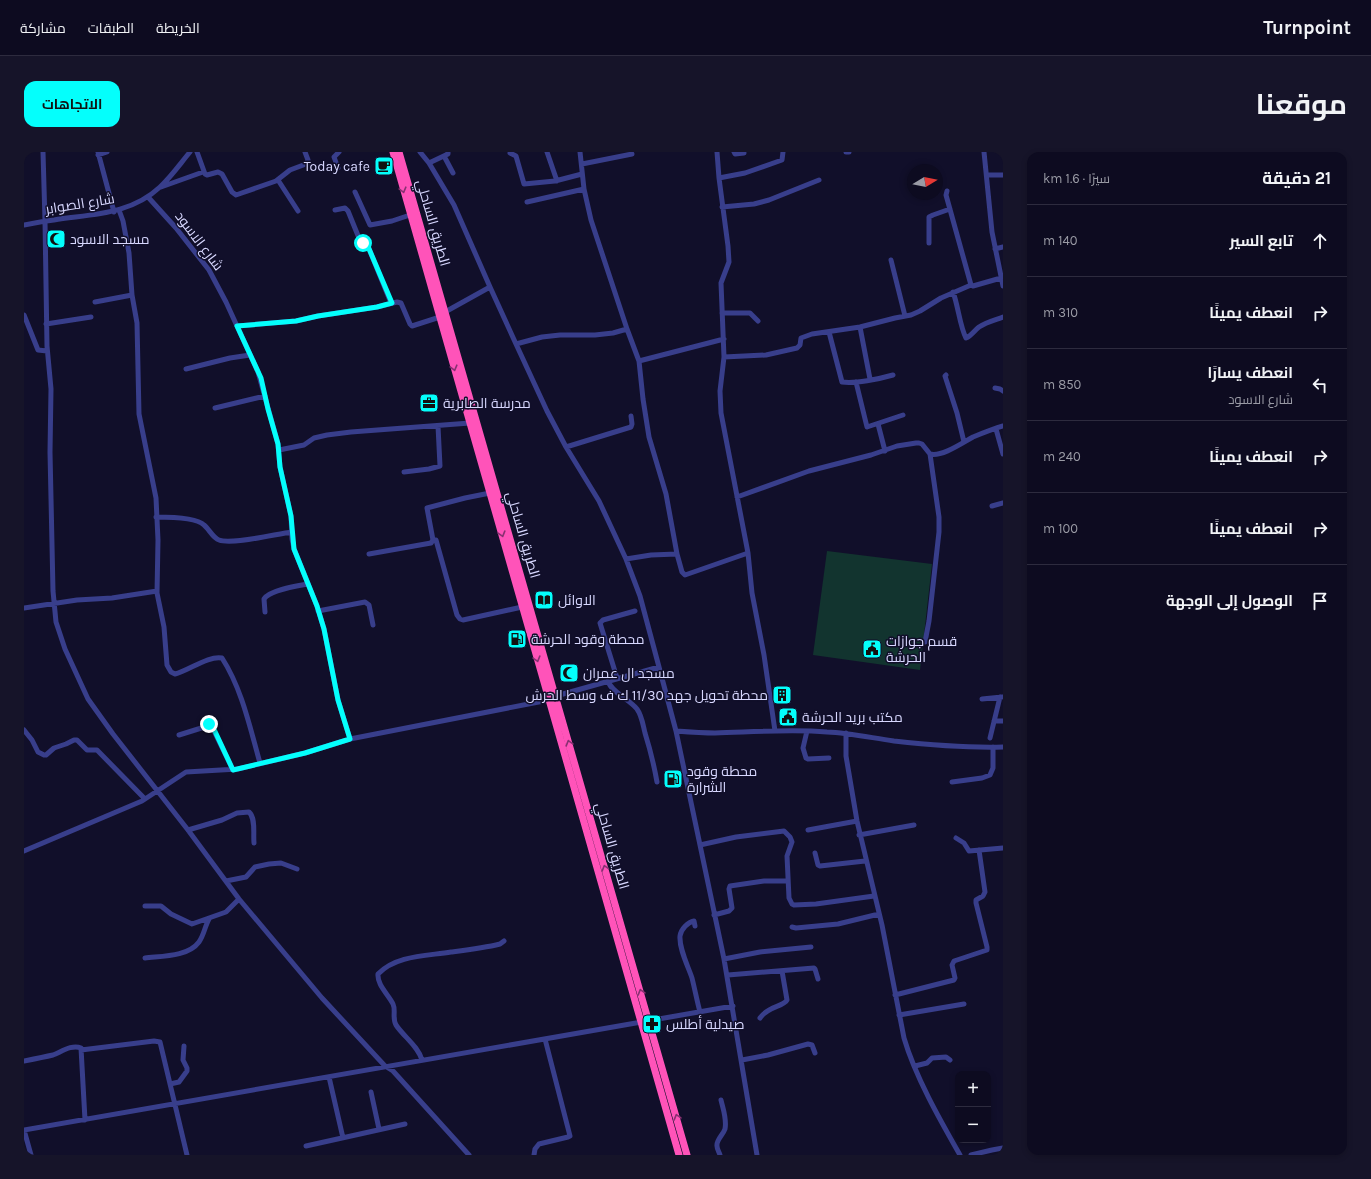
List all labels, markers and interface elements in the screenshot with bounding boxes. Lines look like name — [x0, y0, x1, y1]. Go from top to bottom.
text: Turnpoint — [1263, 17, 1351, 39]
text: مشاركة — [20, 20, 66, 37]
text: الطبقات — [88, 20, 134, 37]
text: الخريطة — [156, 20, 200, 37]
button: الاتجاهات — [24, 81, 120, 127]
text: موقعنا — [1256, 88, 1347, 121]
cafe icon: Today cafe — [373, 155, 395, 177]
place label: Today cafe — [304, 158, 370, 175]
north arrow — [907, 164, 943, 200]
text: 21 دقيقة — [1262, 168, 1331, 188]
text: سيرًا · 1.6 km — [1043, 171, 1110, 186]
street label: الطريق الساحلي — [410, 178, 453, 269]
one-way arrow — [398, 186, 407, 193]
street label: شارع الصوابر — [43, 190, 116, 218]
street label: شارع الاسود — [171, 208, 227, 274]
mosque icon: مسجد الاسود — [45, 228, 67, 250]
icon: ahead — [1309, 230, 1331, 252]
place label: مسجد الاسود — [70, 231, 150, 248]
text: تابع السير — [1230, 232, 1293, 250]
text: 140 m — [1043, 233, 1078, 248]
route start — [354, 234, 372, 252]
icon: right — [1309, 302, 1331, 324]
text: انعطف يمينًا — [1209, 304, 1293, 322]
text: 310 m — [1043, 305, 1078, 320]
text: انعطف يسارًا — [1207, 364, 1293, 382]
one-way arrow — [450, 365, 458, 372]
icon: left — [1309, 374, 1331, 396]
text: 850 m — [1043, 377, 1081, 392]
office icon: مدرسة الصابرية — [418, 392, 440, 414]
text: شارع الاسود — [1228, 392, 1293, 407]
place label: مدرسة الصابرية — [443, 395, 531, 412]
icon: right — [1309, 446, 1331, 468]
text: انعطف يمينًا — [1209, 448, 1293, 466]
text: 240 m — [1043, 449, 1081, 464]
street label: الطريق الساحلي — [500, 490, 543, 581]
icon: right — [1309, 518, 1331, 540]
text: انعطف يمينًا — [1209, 520, 1293, 538]
text: 100 m — [1043, 521, 1078, 536]
one-way arrow — [497, 530, 505, 537]
library icon: الاوائل — [533, 589, 555, 611]
icon: arrive — [1309, 590, 1331, 612]
place label: الاوائل — [558, 592, 596, 609]
text: الوصول إلى الوجهة — [1166, 592, 1293, 610]
fuel station icon: محطة وقود الحرشة — [506, 628, 528, 650]
place label: محطة وقود الحرشة — [531, 631, 645, 648]
place label: قسم جوازات الحرشة — [886, 633, 957, 666]
public building icon: قسم جوازات الحرشة — [861, 638, 883, 660]
one-way arrow — [532, 655, 541, 662]
mosque icon: مسجد ال عمران — [558, 662, 580, 684]
place label: مسجد ال عمران — [583, 665, 675, 682]
building icon: محطة تحويل جهد 11/30 ك ف وسط الحرش — [771, 684, 793, 706]
place label: محطة تحويل جهد 11/30 ك ف وسط الحرش — [526, 687, 768, 704]
public building icon: مكتب بريد الحرشة — [777, 706, 799, 728]
place label: مكتب بريد الحرشة — [802, 709, 903, 726]
route end — [200, 715, 218, 733]
one-way arrow — [565, 739, 574, 746]
place label: محطة وقود الشرارة — [687, 763, 757, 796]
fuel station icon: محطة وقود الشرارة — [662, 768, 684, 790]
street label: الطريق الساحلي — [589, 801, 632, 892]
one-way arrow — [601, 864, 610, 871]
one-way arrow — [637, 989, 646, 996]
pharmacy icon: صيدلية أطلس — [641, 1013, 663, 1035]
place label: صيدلية أطلس — [666, 1015, 744, 1033]
map controls — [955, 1071, 991, 1143]
button: + — [955, 1071, 991, 1107]
button: − — [955, 1107, 991, 1143]
one-way arrow — [673, 1114, 681, 1121]

